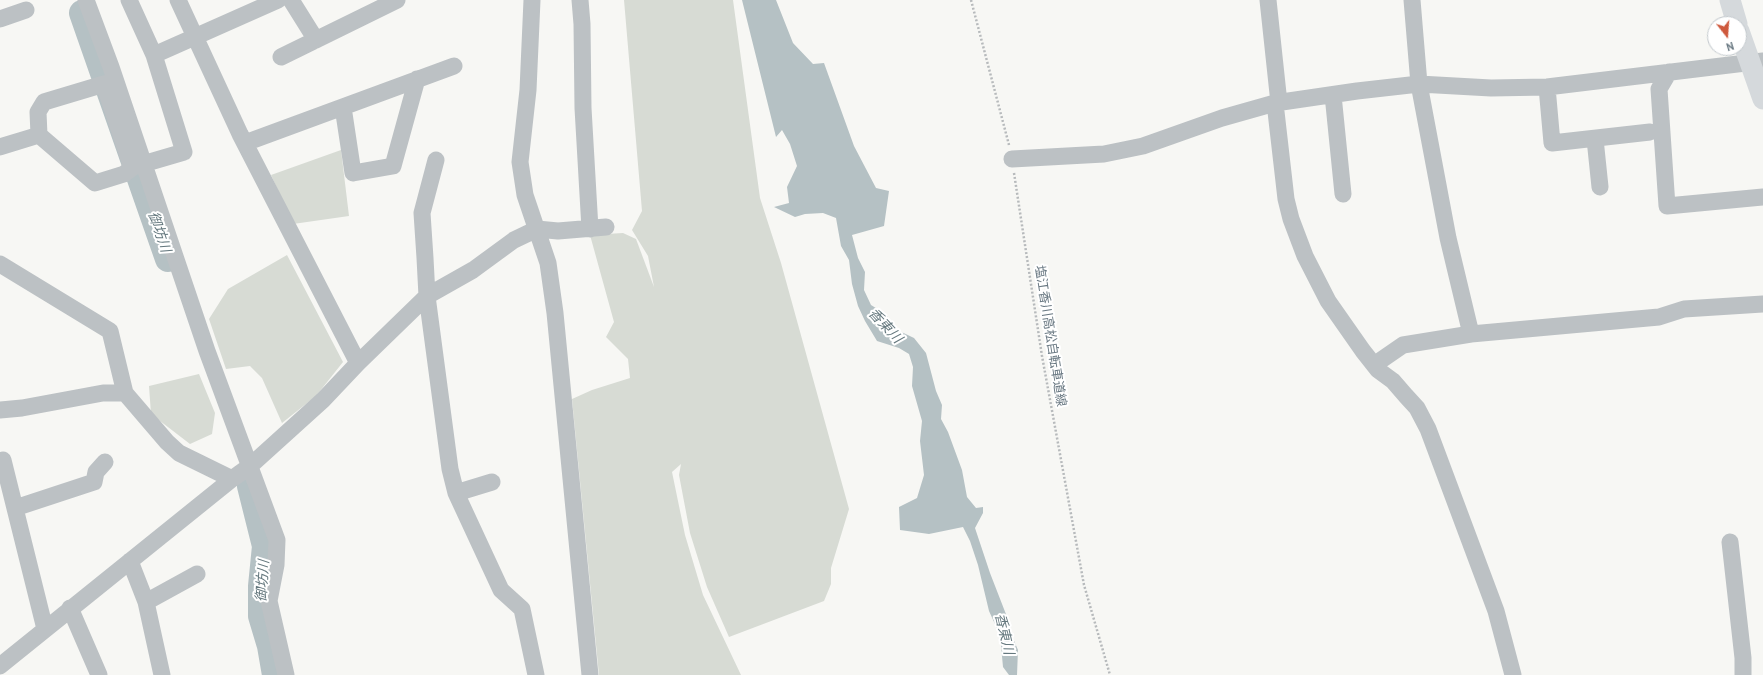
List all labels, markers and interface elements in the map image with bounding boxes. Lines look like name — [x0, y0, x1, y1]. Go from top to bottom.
north arrow — [1707, 16, 1747, 56]
text: N — [1725, 39, 1736, 54]
water label: 御坊川 — [144, 209, 174, 255]
street label: 塩江香川高松自転車道線 — [1031, 264, 1069, 408]
water label: 香東川 — [865, 305, 905, 347]
water label: 御坊川 — [253, 559, 273, 603]
water label: 香東川 — [991, 612, 1017, 656]

